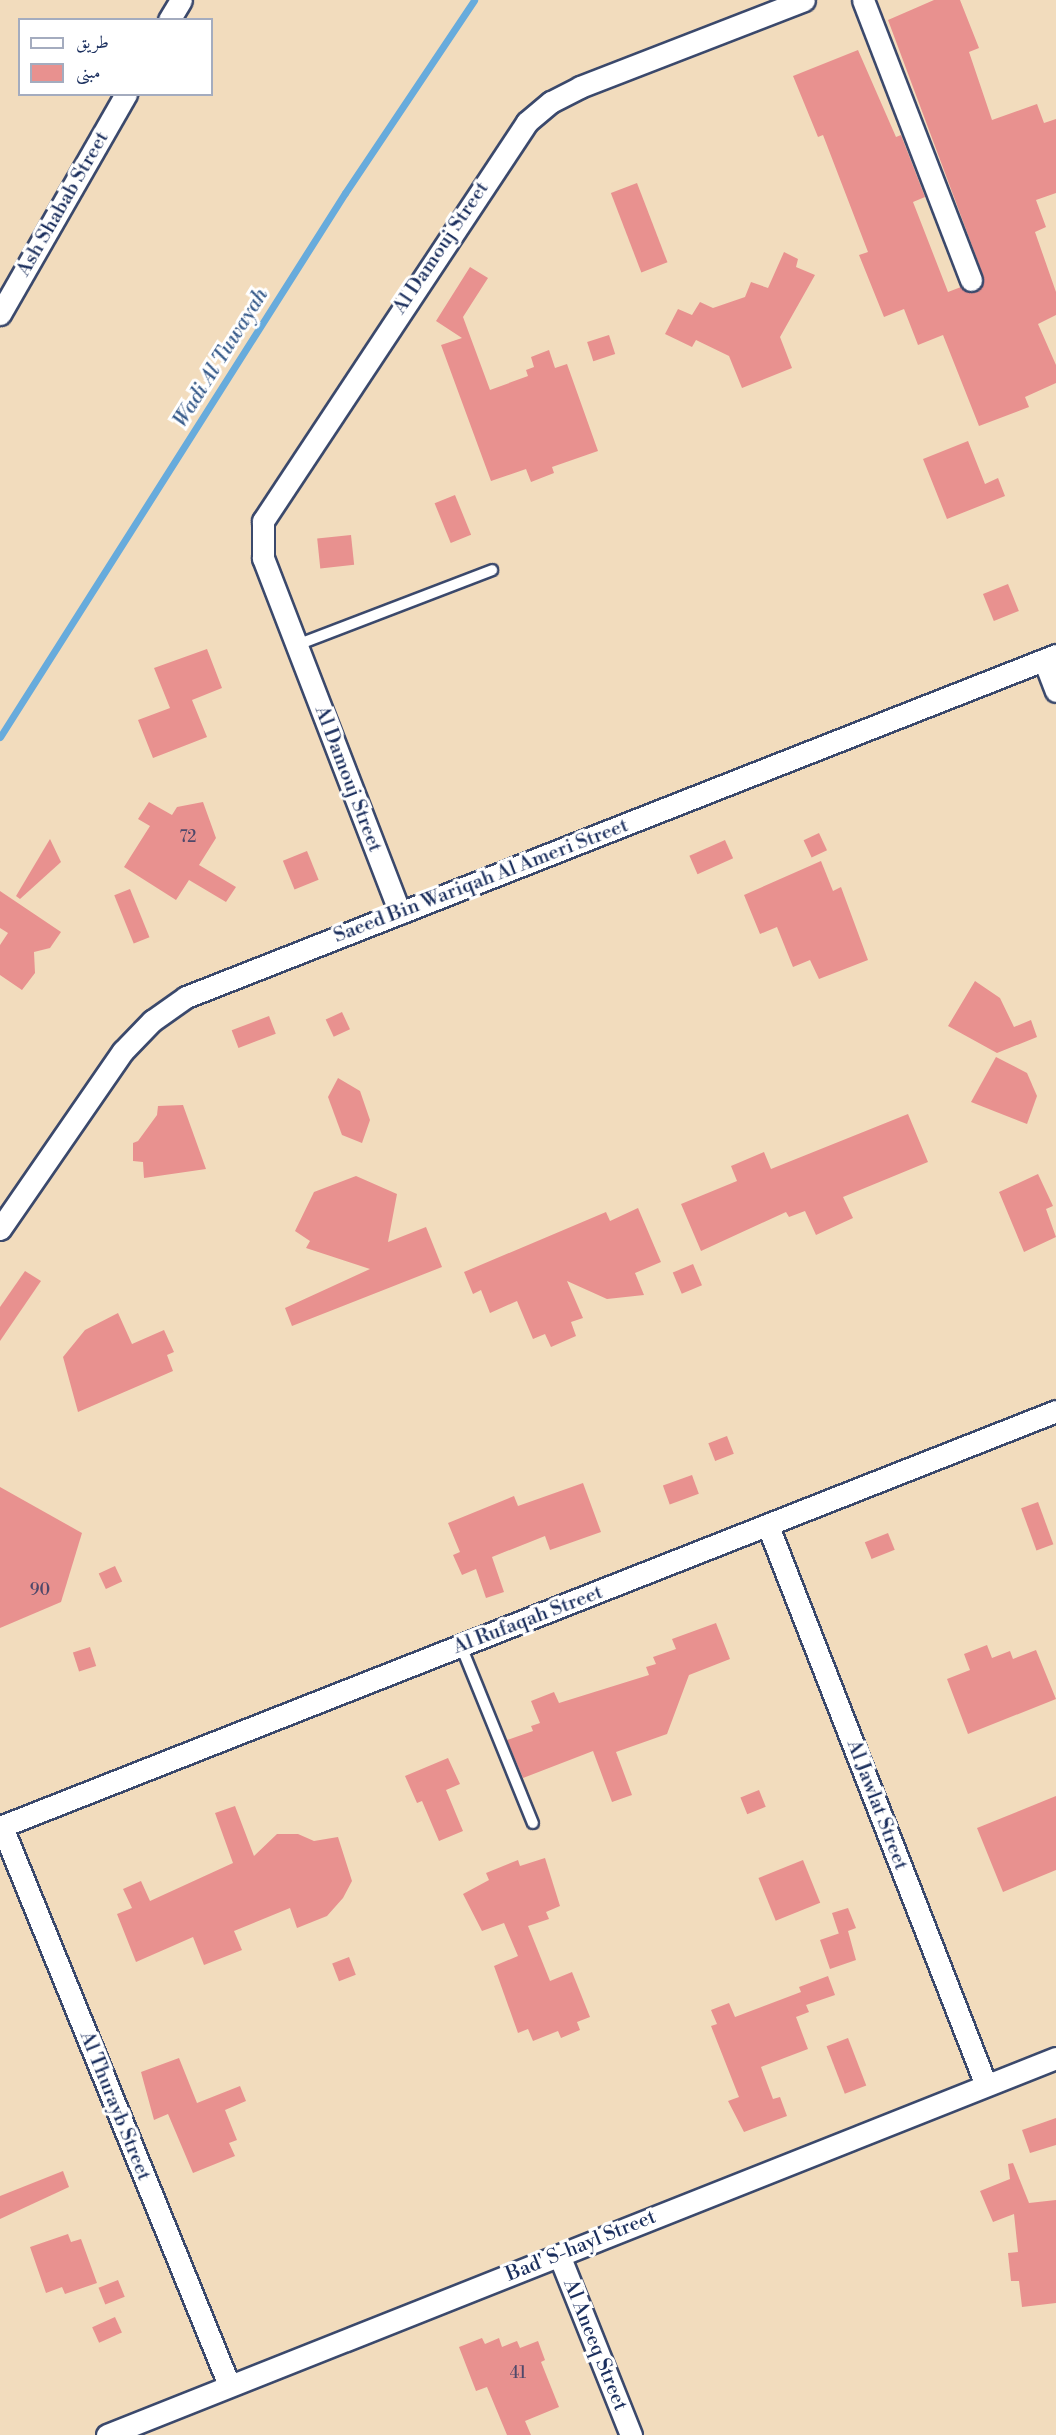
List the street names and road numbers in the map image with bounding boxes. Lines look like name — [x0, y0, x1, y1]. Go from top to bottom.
street label: Ash Shabab Street — [12, 127, 114, 281]
street label: Al Damouj Street — [388, 177, 494, 319]
street label: Al Damouj Street — [309, 703, 387, 855]
street label: Saeed Bin Wariqah Al Ameri Street — [330, 814, 632, 948]
street label: Al Rufaqah Street — [450, 1580, 606, 1660]
street label: Al Jawlat Street — [841, 1736, 913, 1874]
street label: Al Thurayb Street — [74, 2028, 156, 2184]
street label: Bad' S-hayl Street — [503, 2205, 659, 2287]
street label: Al Aneeq Street — [558, 2276, 632, 2414]

